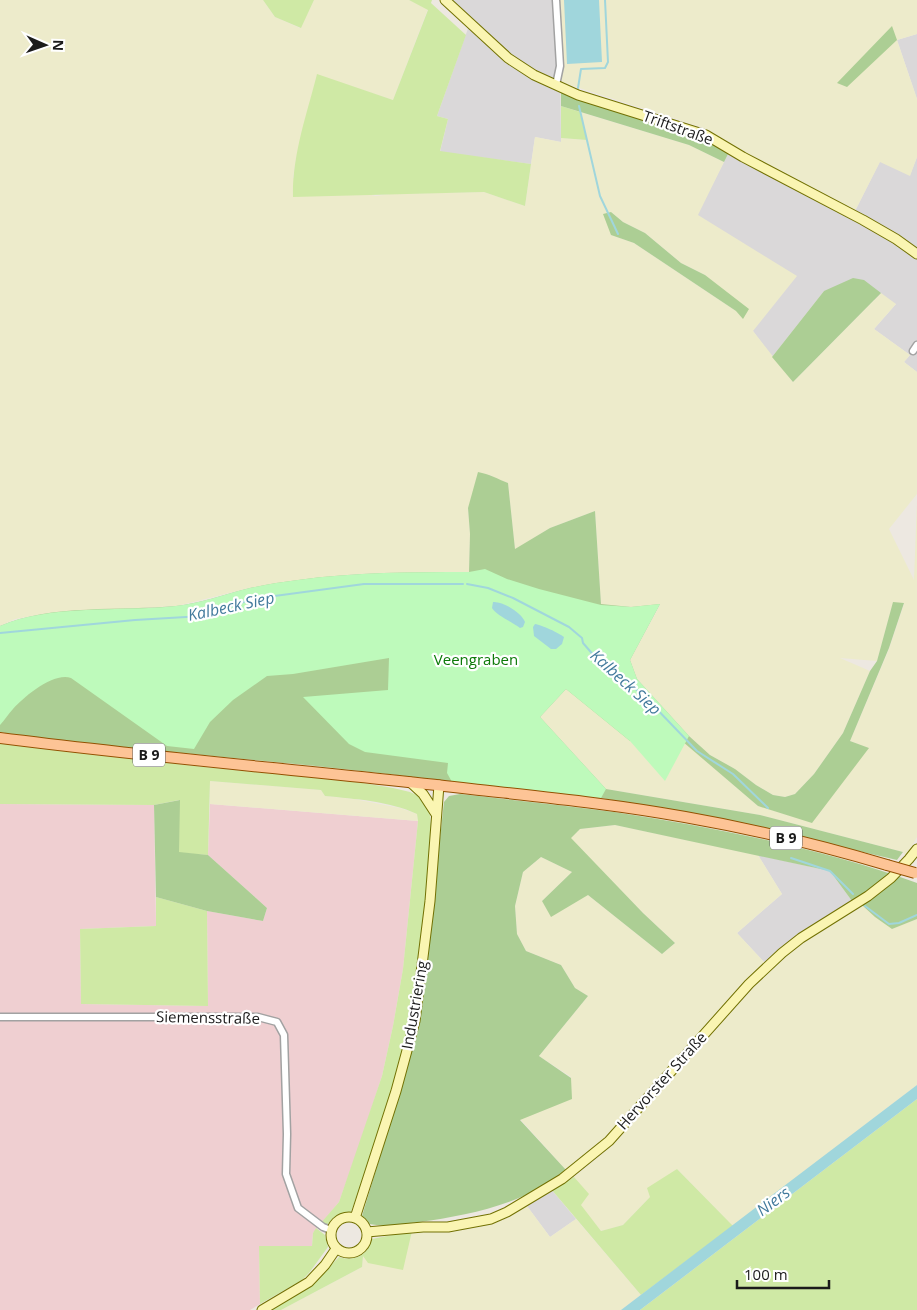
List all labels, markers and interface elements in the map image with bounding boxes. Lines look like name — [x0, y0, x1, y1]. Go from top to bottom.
north arrow — [20, 20, 70, 70]
text: N — [49, 39, 68, 51]
street label: Triftstraße — [640, 105, 716, 149]
water label: Kalbeck Siep — [186, 586, 276, 626]
water label: Kalbeck Siep — [586, 644, 666, 720]
park label: Veengraben — [434, 649, 518, 669]
road number: B 9 — [133, 744, 165, 766]
road number: B 9 — [770, 826, 802, 850]
street label: Industriering — [396, 959, 432, 1051]
street label: Siemensstraße — [156, 1006, 260, 1028]
street label: Hervorster Straße — [612, 1027, 711, 1133]
water label: Niers — [752, 1181, 794, 1221]
scale bar — [737, 1258, 830, 1290]
text: 100 m — [744, 1264, 788, 1284]

